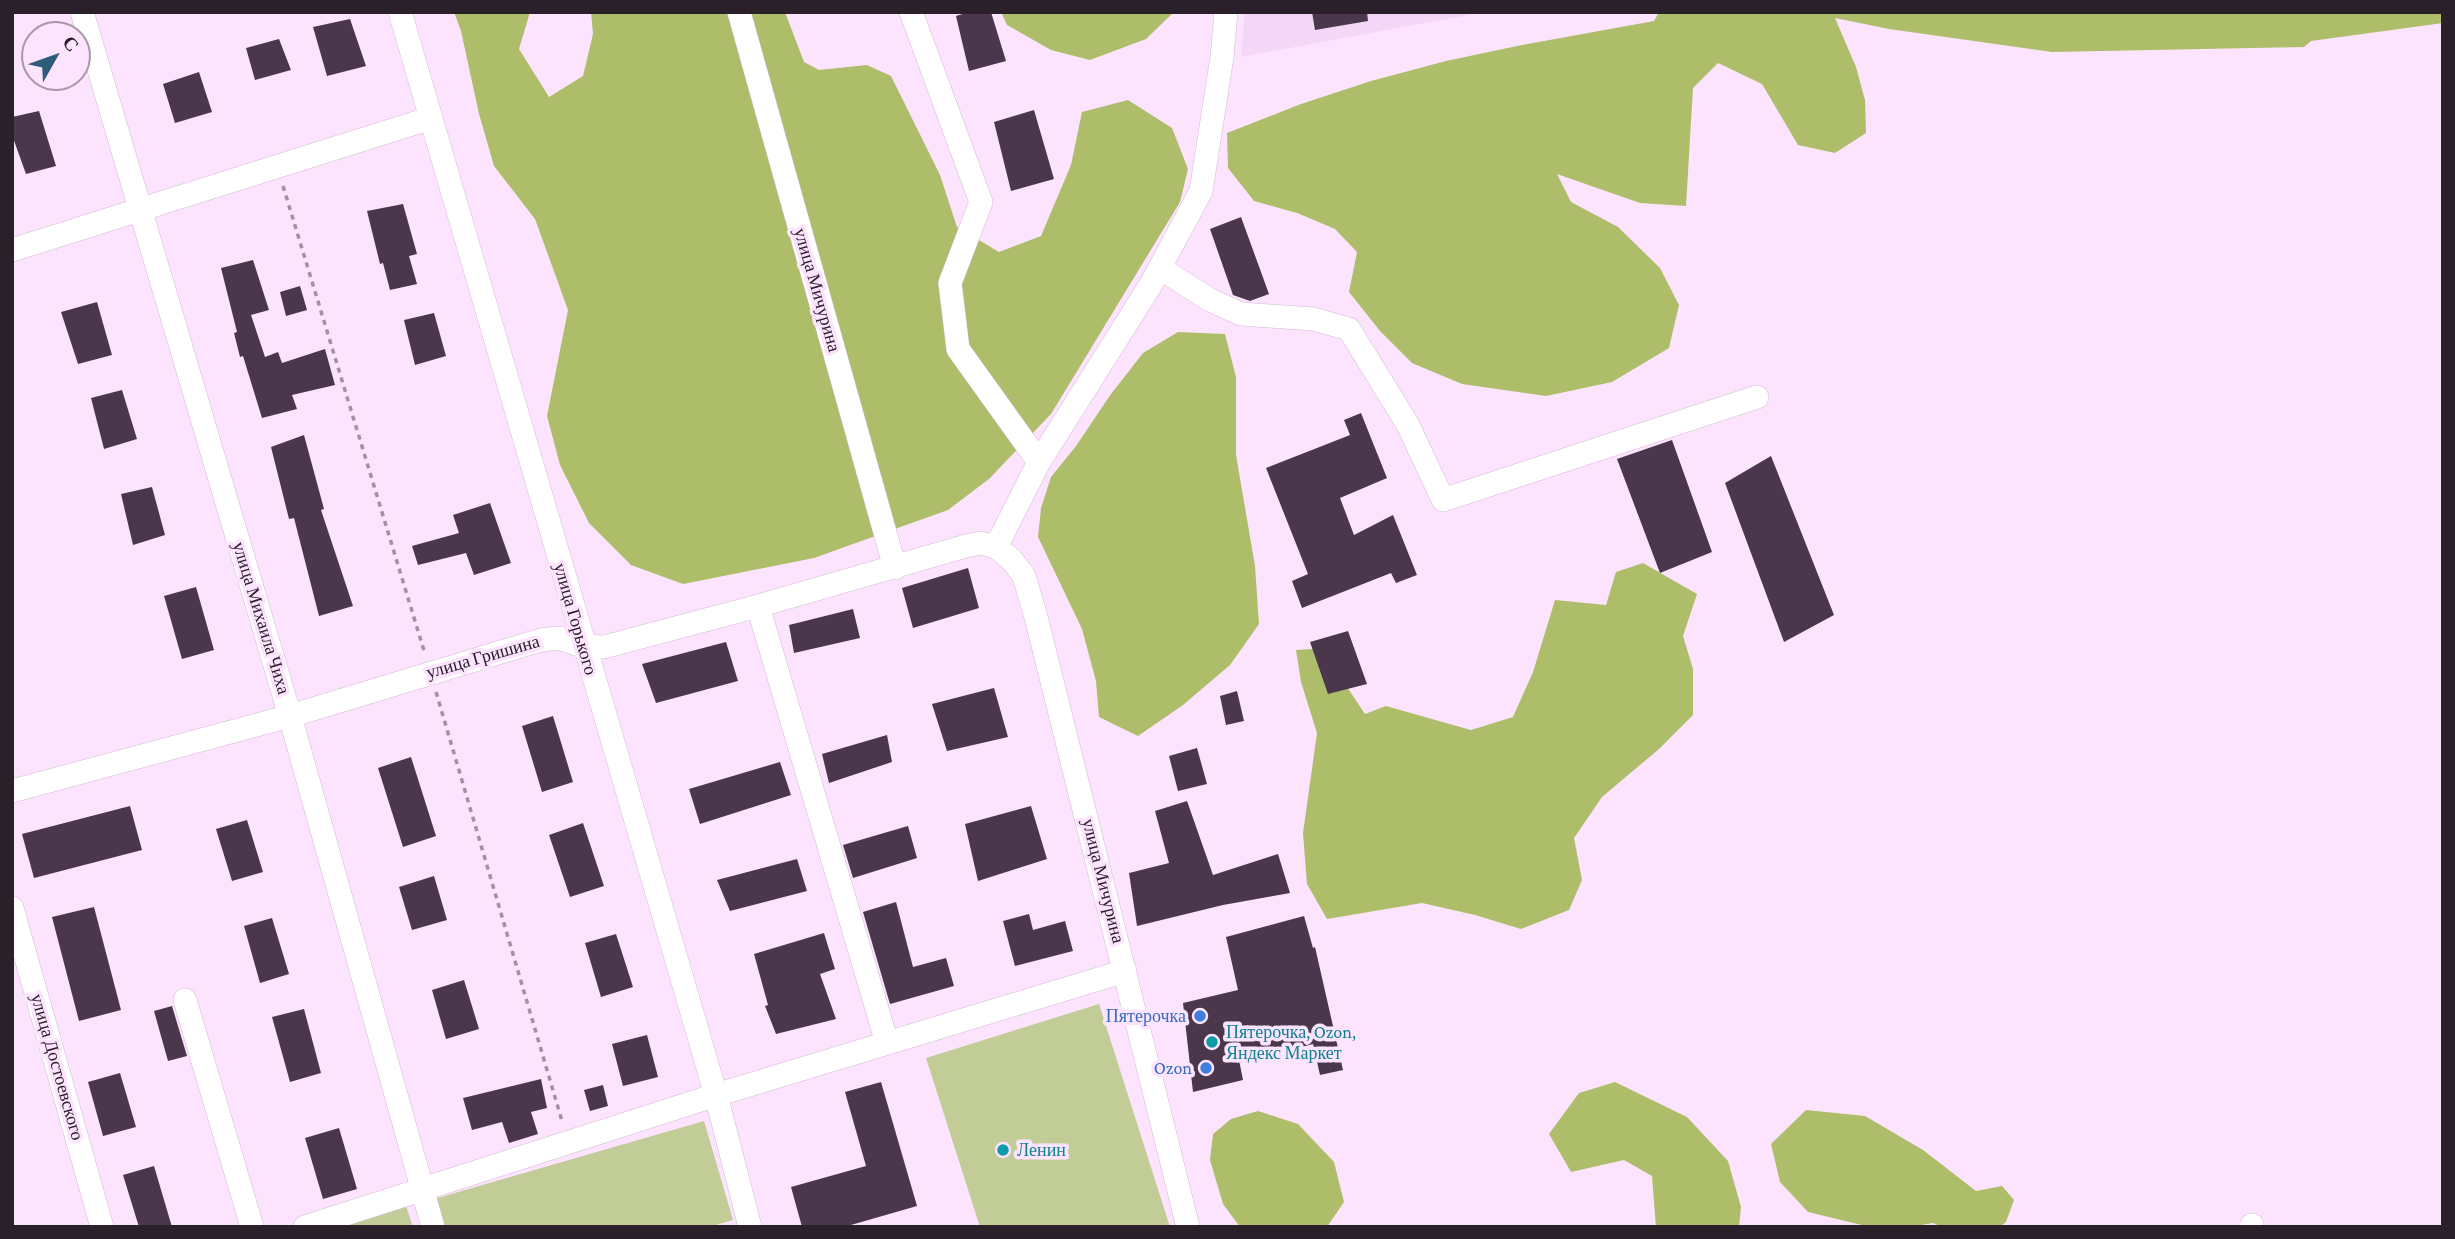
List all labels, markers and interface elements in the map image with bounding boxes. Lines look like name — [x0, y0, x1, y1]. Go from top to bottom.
north arrow — [21, 21, 91, 91]
text: С — [58, 31, 83, 55]
street label: улица Мичурина — [789, 226, 845, 354]
street label: улица Михаила Чиха — [228, 539, 294, 697]
street label: улица Горького — [549, 560, 601, 678]
street label: улица Гришина — [424, 631, 542, 683]
street label: улица Мичурина — [1077, 816, 1129, 946]
street label: улица Достоевского — [26, 991, 88, 1143]
place label: Пятерочка — [1106, 1005, 1186, 1027]
marker: Пятерочка — [1192, 1008, 1208, 1024]
place label: Пятерочка, Ozon, Яндекс Маркет — [1226, 1021, 1356, 1064]
marker: Пятерочка, Ozon, Яндекс Маркет — [1204, 1034, 1220, 1050]
place label: Ozon — [1154, 1057, 1192, 1079]
marker: Ozon — [1198, 1060, 1214, 1076]
place label: Ленин — [1017, 1139, 1066, 1161]
marker: Ленин — [995, 1142, 1011, 1158]

